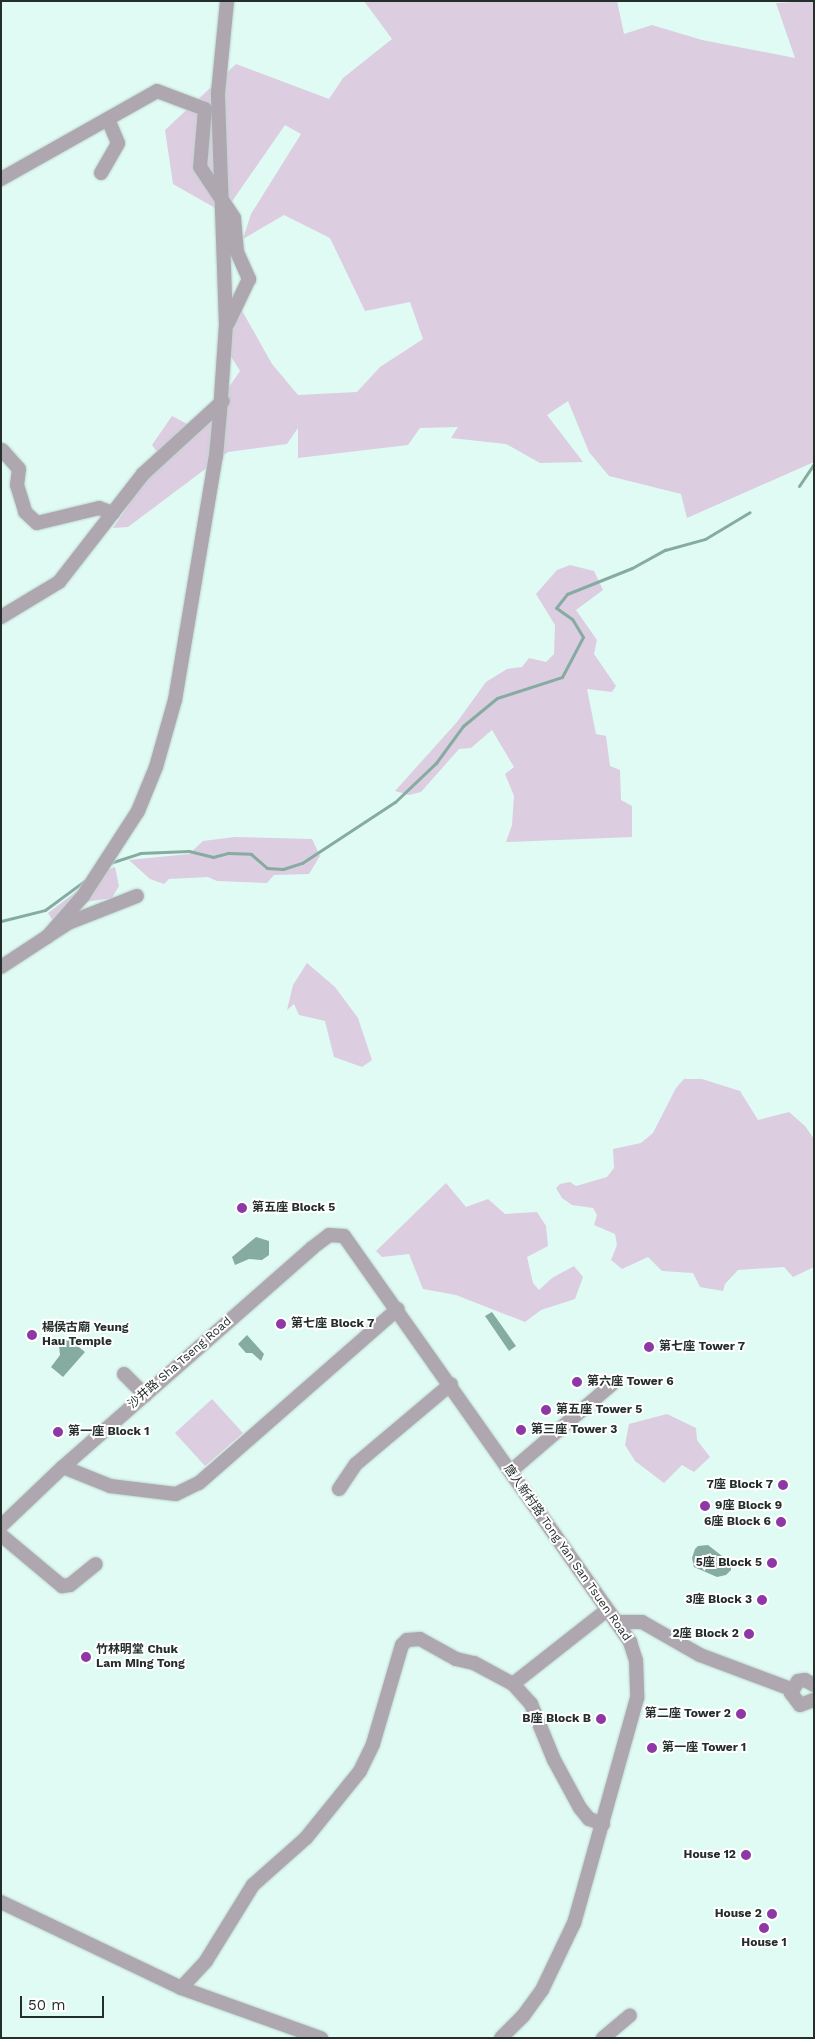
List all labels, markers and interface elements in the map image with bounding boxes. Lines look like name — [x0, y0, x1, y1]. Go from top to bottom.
place label: 第五座 Block 5 — [252, 1201, 335, 1215]
marker: 第五座 Block 5 — [236, 1202, 248, 1214]
street label: 沙井路 Sha Tseng Road — [125, 1314, 235, 1412]
place label: 第七座 Block 7 — [291, 1317, 375, 1331]
marker: 第七座 Block 7 — [275, 1318, 287, 1330]
place label: 楊侯古廟 Yeung Hau Temple — [42, 1321, 129, 1349]
marker: 楊侯古廟 Yeung Hau Temple — [26, 1329, 38, 1341]
place label: 第七座 Tower 7 — [659, 1340, 746, 1354]
marker: 第七座 Tower 7 — [643, 1341, 655, 1353]
place label: 第六座 Tower 6 — [587, 1375, 674, 1389]
marker: 第六座 Tower 6 — [571, 1376, 583, 1388]
place label: 第五座 Tower 5 — [556, 1403, 642, 1417]
marker: 第五座 Tower 5 — [540, 1404, 552, 1416]
place label: 第三座 Tower 3 — [531, 1423, 617, 1437]
marker: 第三座 Tower 3 — [515, 1424, 527, 1436]
place label: 第一座 Block 1 — [68, 1425, 150, 1439]
marker: 第一座 Block 1 — [52, 1426, 64, 1438]
street label: 唐人新村路 Tong Yan San Tsuen Road — [500, 1462, 634, 1644]
place label: 7座 Block 7 — [706, 1478, 773, 1492]
marker: 7座 Block 7 — [777, 1479, 789, 1491]
place label: 9座 Block 9 — [715, 1499, 782, 1513]
marker: 9座 Block 9 — [699, 1500, 711, 1512]
place label: 6座 Block 6 — [704, 1515, 771, 1529]
marker: 6座 Block 6 — [775, 1516, 787, 1528]
place label: 5座 Block 5 — [696, 1556, 762, 1570]
marker: 5座 Block 5 — [766, 1557, 778, 1569]
place label: 3座 Block 3 — [685, 1593, 752, 1607]
marker: 3座 Block 3 — [756, 1594, 768, 1606]
place label: 2座 Block 2 — [672, 1627, 739, 1641]
marker: 2座 Block 2 — [743, 1628, 755, 1640]
place label: 竹林明堂 Chuk Lam Ming Tong — [96, 1643, 185, 1671]
marker: 竹林明堂 Chuk Lam Ming Tong — [80, 1651, 92, 1663]
place label: 第二座 Tower 2 — [644, 1707, 731, 1721]
marker: 第二座 Tower 2 — [735, 1708, 747, 1720]
place label: B座 Block B — [522, 1712, 591, 1726]
marker: B座 Block B — [595, 1713, 607, 1725]
place label: 第一座 Tower 1 — [662, 1741, 747, 1755]
marker: 第一座 Tower 1 — [646, 1742, 658, 1754]
place label: House 12 — [683, 1848, 736, 1862]
marker: House 12 — [740, 1849, 752, 1861]
place label: House 2 — [715, 1907, 762, 1921]
marker: House 2 — [766, 1908, 778, 1920]
marker: House 1 — [758, 1922, 770, 1934]
place label: House 1 — [741, 1936, 787, 1950]
scale bar — [22, 1986, 106, 2018]
text: 50 m — [28, 1996, 65, 2014]

